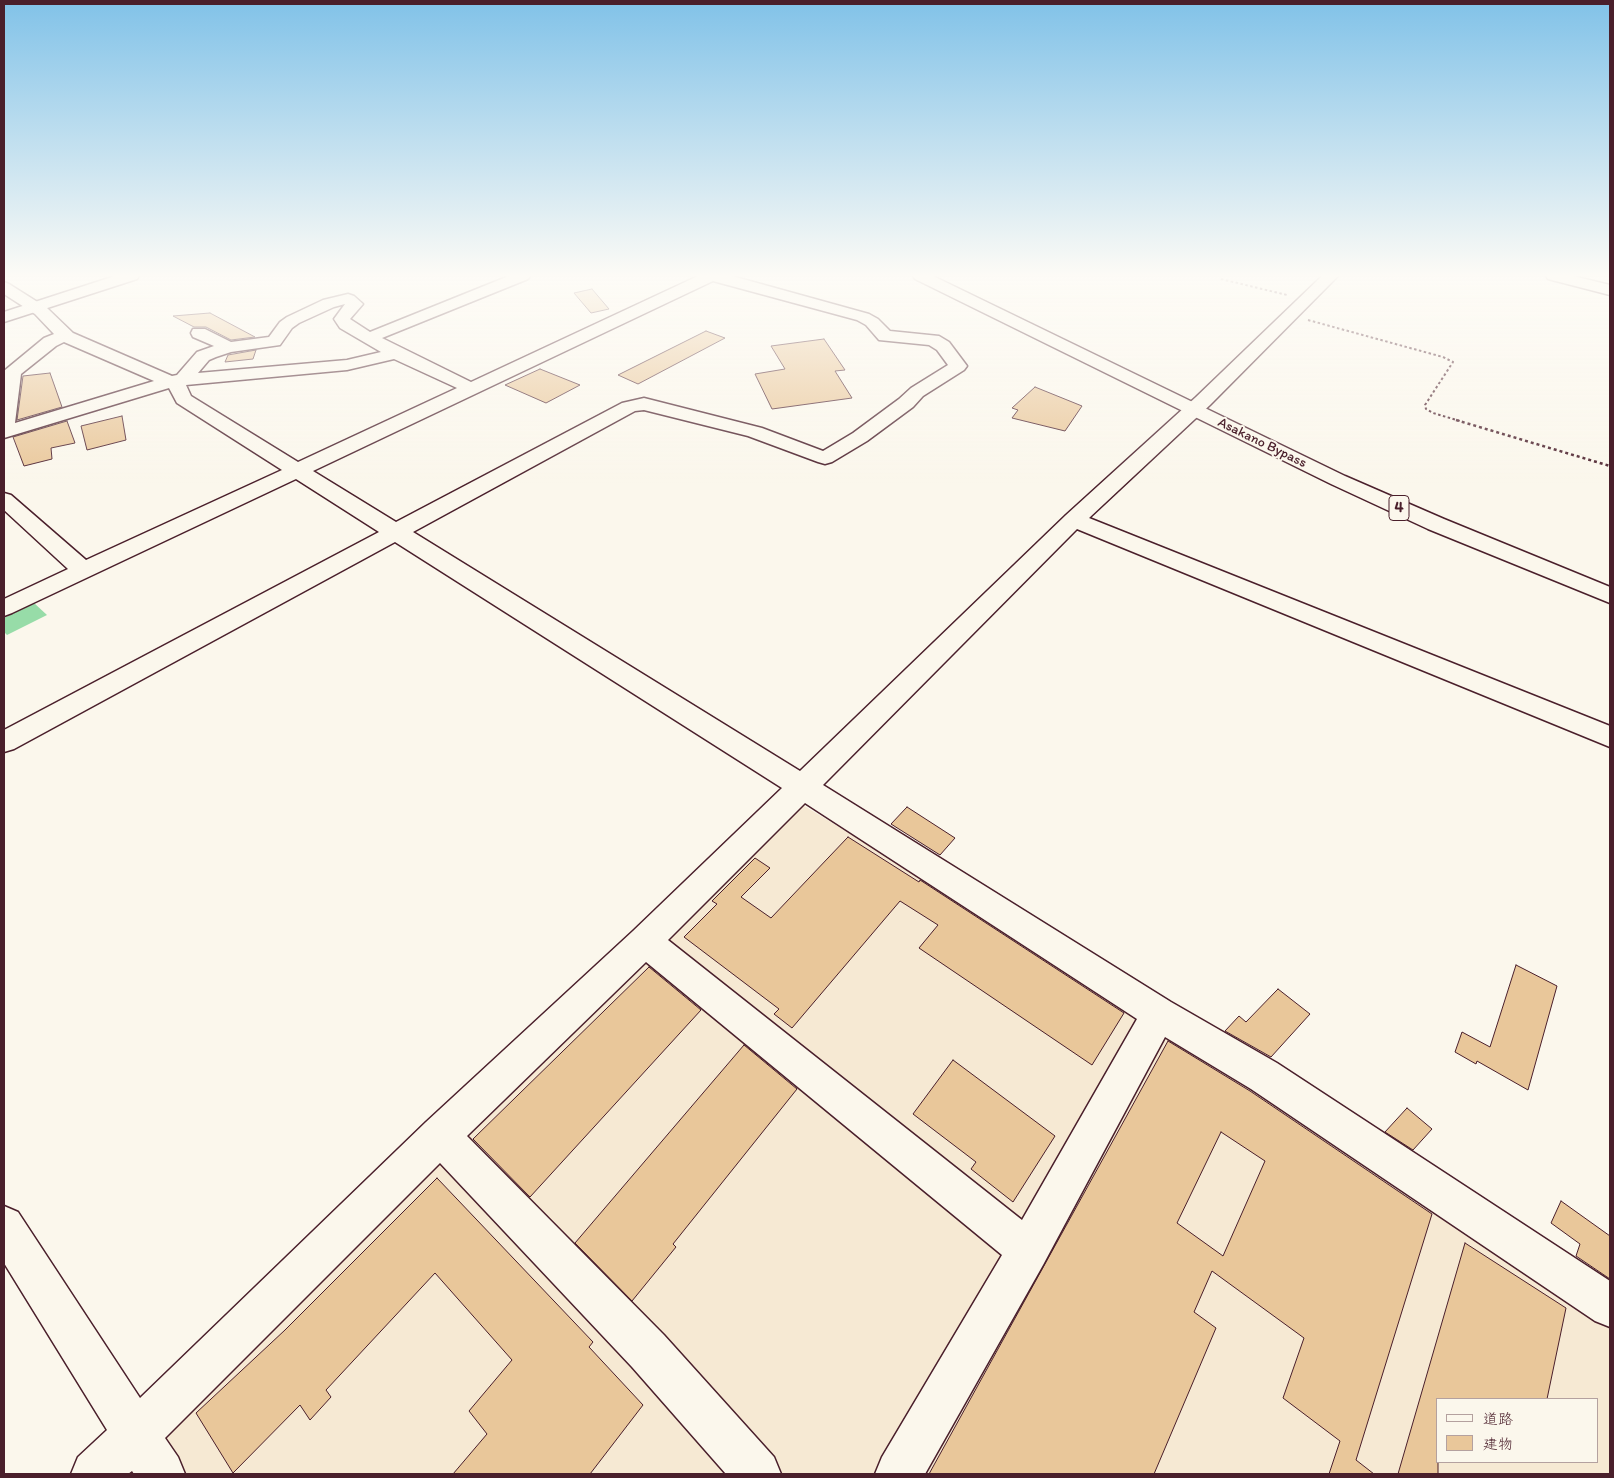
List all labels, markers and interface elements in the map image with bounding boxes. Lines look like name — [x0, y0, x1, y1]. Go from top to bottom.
street label: Asakano Bypass — [1215, 414, 1309, 472]
road number: 4 — [1389, 496, 1409, 520]
legend — [1436, 1398, 1599, 1463]
text: 道路 — [1483, 1410, 1513, 1428]
text: 建物 — [1483, 1435, 1513, 1453]

